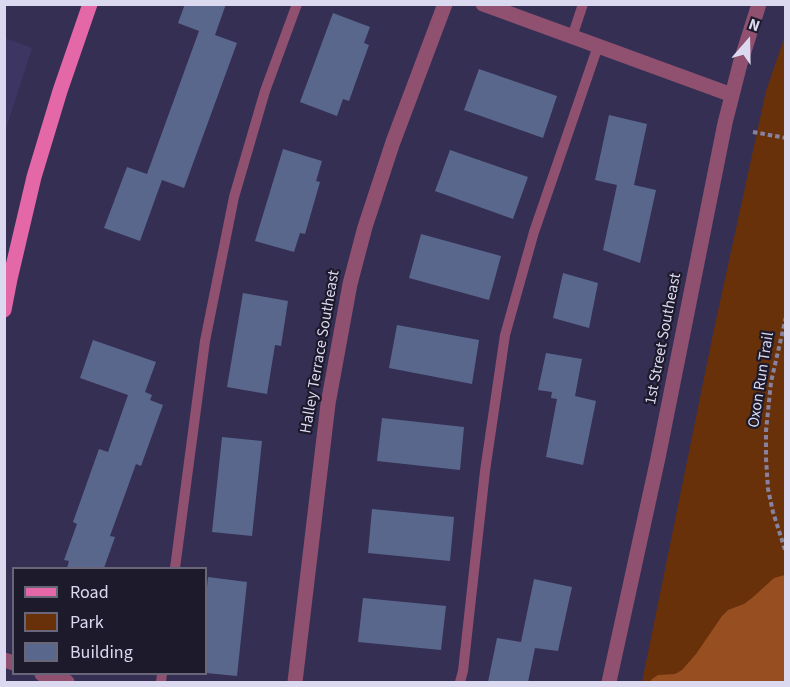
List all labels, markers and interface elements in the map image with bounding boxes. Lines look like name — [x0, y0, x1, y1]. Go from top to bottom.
north arrow — [718, 12, 778, 72]
text: N — [745, 13, 763, 37]
street label: Halley Terrace Southeast — [297, 269, 345, 435]
street label: 1st Street Southeast — [642, 271, 686, 407]
street label: Oxon Run Trail — [745, 331, 779, 429]
legend — [12, 567, 207, 675]
text: Road — [70, 580, 109, 605]
text: Park — [70, 610, 104, 635]
text: Building — [70, 640, 133, 665]

